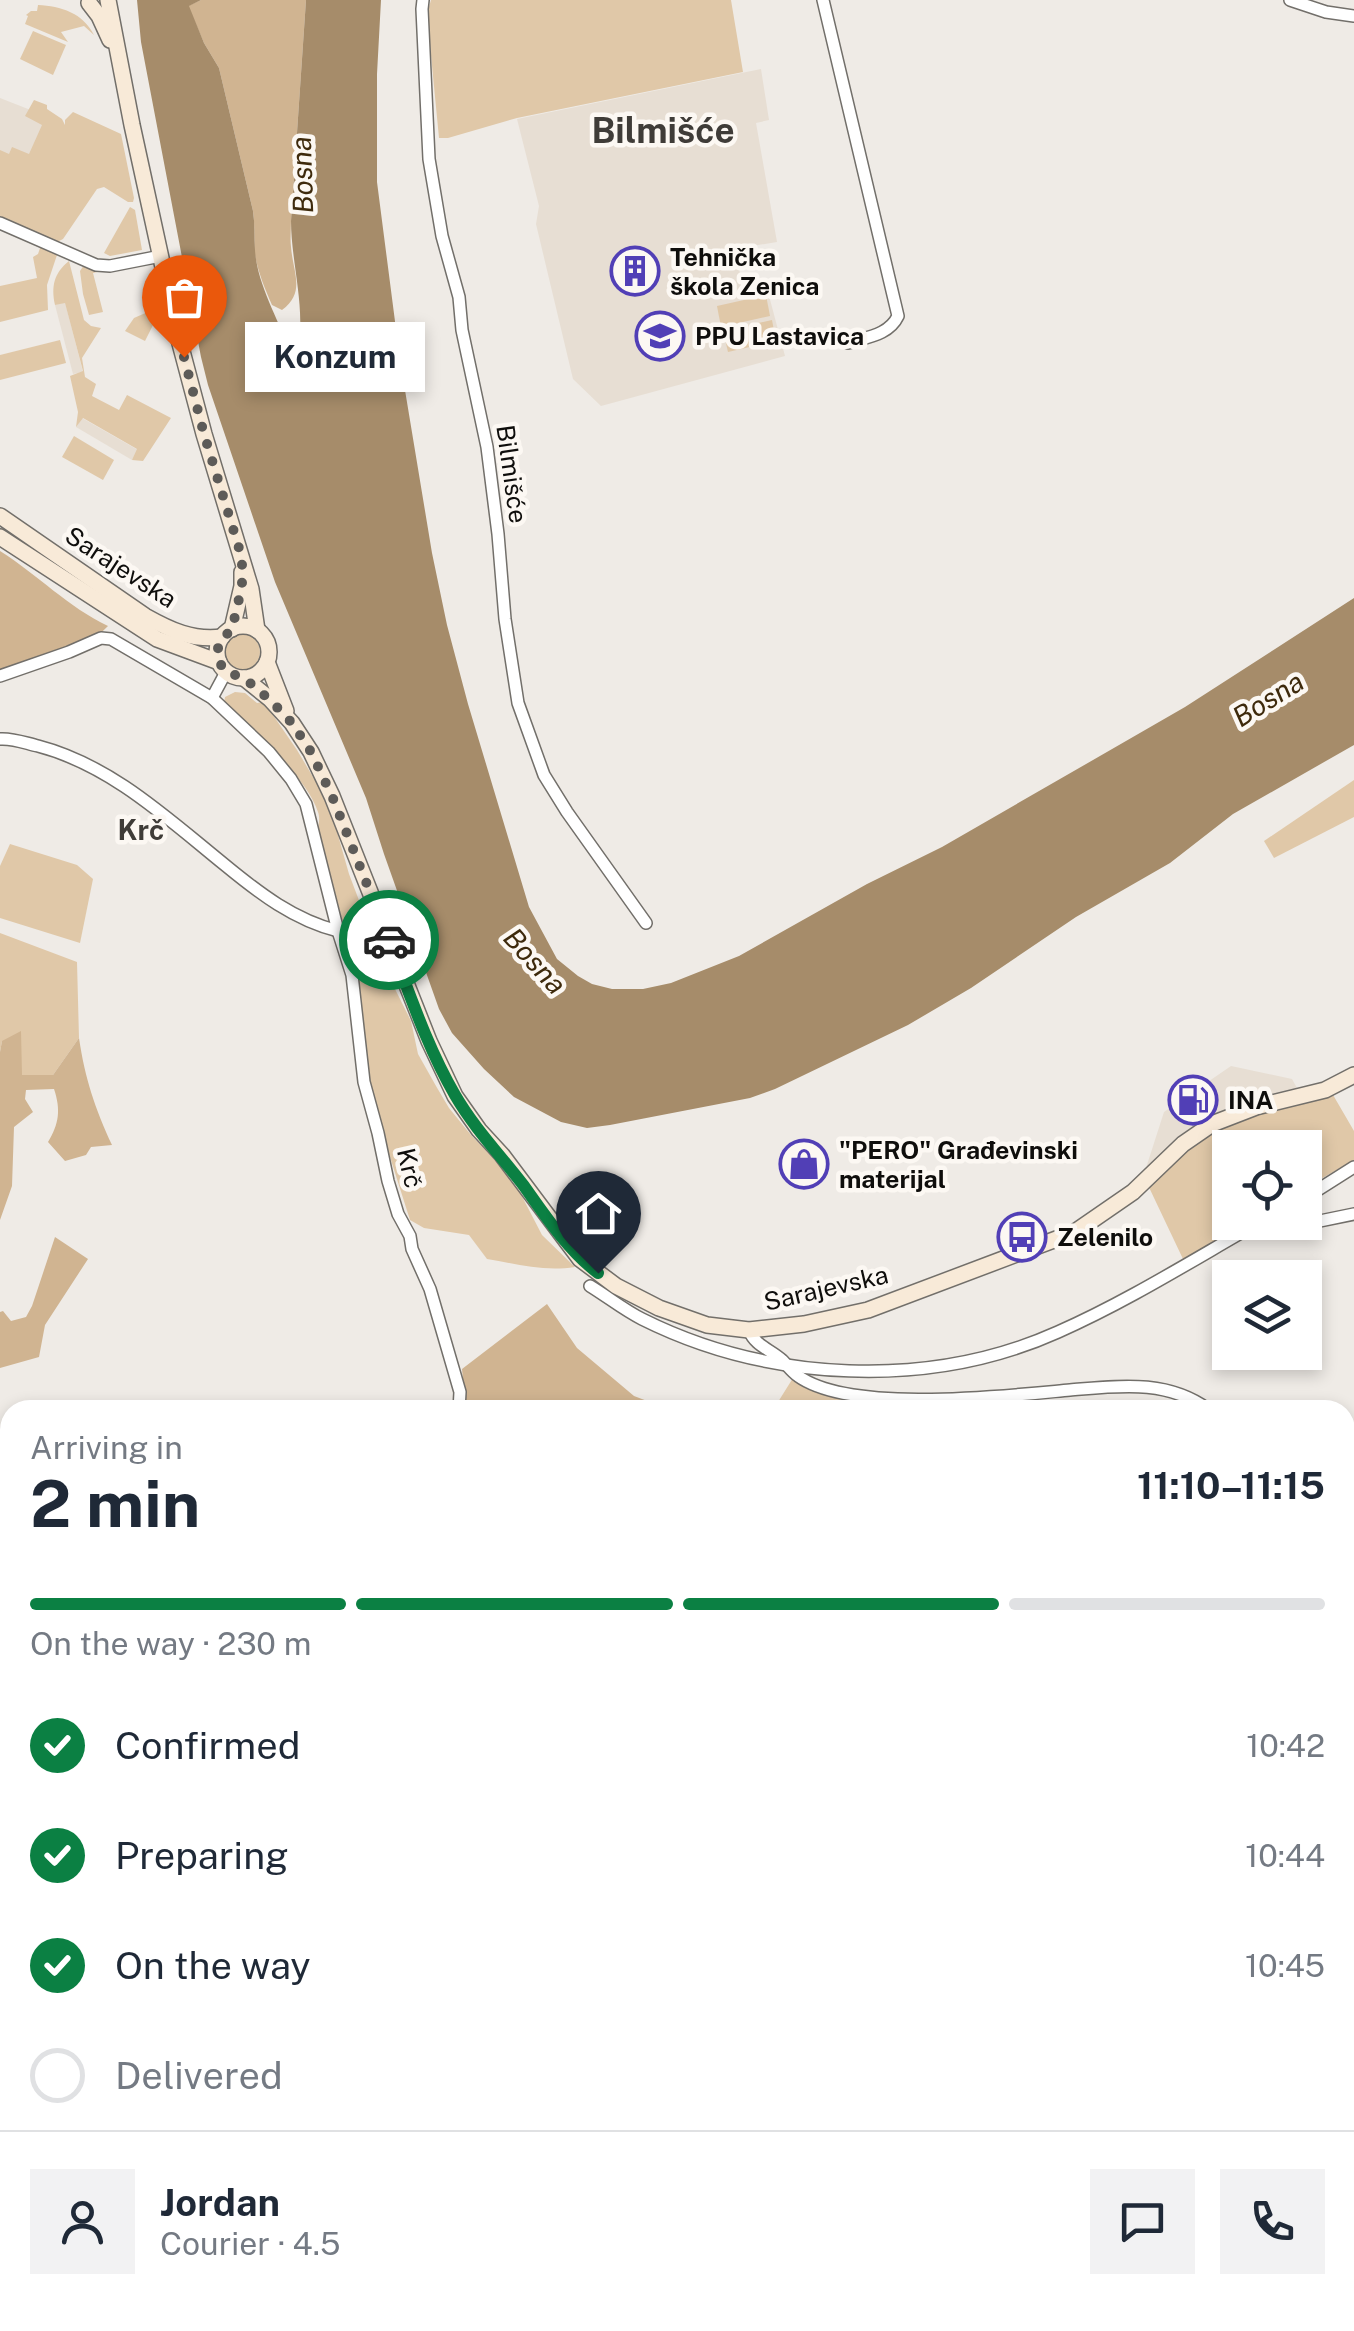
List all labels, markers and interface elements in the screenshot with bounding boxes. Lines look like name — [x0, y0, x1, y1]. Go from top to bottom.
district label: Bilmišće — [591, 110, 735, 151]
water label: Bosna — [284, 136, 319, 214]
place label: Tehnička škola Zenica — [670, 242, 819, 301]
building icon: Tehnička škola Zenica — [609, 245, 661, 297]
pin — [142, 255, 227, 358]
icon: bag — [157, 270, 212, 325]
school or university icon: PPU Lastavica — [634, 310, 686, 362]
place label: PPU Lastavica — [695, 321, 864, 351]
callout: Konzum — [244, 322, 424, 392]
text: Konzum — [274, 338, 396, 375]
street label: Bilmišće — [490, 423, 534, 525]
street label: Sarajevska — [60, 520, 182, 614]
water label: Bosna — [1226, 664, 1309, 733]
district label: Krč — [118, 813, 164, 846]
courier — [339, 890, 439, 990]
icon: car — [362, 913, 417, 968]
water label: Bosna — [497, 921, 574, 1000]
fuel station icon: INA — [1167, 1074, 1219, 1126]
place label: INA — [1228, 1085, 1273, 1115]
map controls — [1212, 1130, 1322, 1370]
button: locate — [1212, 1130, 1322, 1240]
place label: "PERO" Građevinski materijal — [839, 1135, 1078, 1194]
shop icon: "PERO" Građevinski materijal — [778, 1138, 830, 1190]
street label: Krč — [391, 1145, 429, 1191]
pin — [556, 1171, 641, 1274]
icon: home — [571, 1186, 626, 1241]
bus stop icon: Zelenilo — [996, 1211, 1048, 1263]
place label: Zelenilo — [1057, 1222, 1153, 1252]
street label: Sarajevska — [761, 1259, 891, 1317]
button: layers — [1212, 1260, 1322, 1370]
text: Arriving in — [30, 1429, 183, 1466]
text: 11:10–11:15 — [1137, 1463, 1325, 1508]
text: 2 min — [30, 1465, 200, 1542]
text: On the way · 230 m — [30, 1625, 311, 1662]
icon: check — [30, 1718, 85, 1773]
text: Confirmed — [115, 1723, 300, 1768]
text: 10:42 — [1246, 1727, 1325, 1764]
icon: check — [30, 1828, 85, 1883]
text: Preparing — [115, 1833, 289, 1878]
text: 10:44 — [1245, 1837, 1325, 1874]
icon: check — [30, 1938, 85, 1993]
text: On the way — [115, 1943, 311, 1988]
text: 10:45 — [1245, 1947, 1325, 1984]
text: Delivered — [115, 2053, 283, 2098]
button: person — [30, 2169, 135, 2274]
button: chat — [1090, 2169, 1195, 2274]
button: phone — [1220, 2169, 1325, 2274]
text: Jordan — [160, 2180, 280, 2225]
text: Courier · 4.5 — [160, 2225, 340, 2262]

